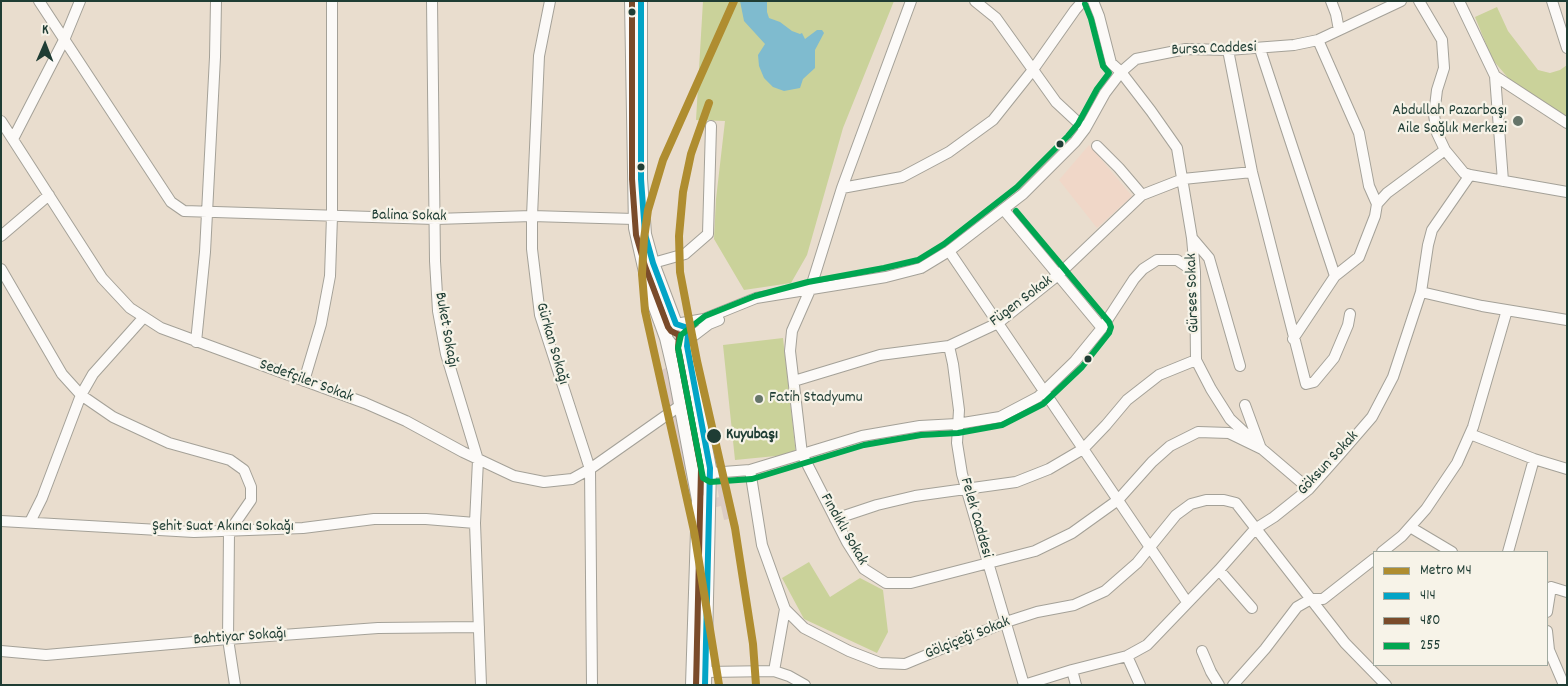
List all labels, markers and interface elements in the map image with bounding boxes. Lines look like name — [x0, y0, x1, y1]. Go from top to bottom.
unlabelled marker — [627, 7, 637, 17]
north arrow — [20, 20, 70, 70]
text: K — [42, 20, 49, 40]
street label: Bursa Caddesi — [1171, 39, 1257, 61]
place label: Abdullah Pazarbaşı Aile Sağlık Merkezi — [1392, 102, 1507, 140]
marker: Abdullah Pazarbaşı Aile Sağlık Merkezi — [1511, 114, 1525, 128]
unlabelled marker — [1055, 139, 1065, 149]
unlabelled marker — [636, 162, 646, 172]
street label: Balina Sokak — [371, 207, 447, 227]
street label: Gürses Sokak — [1183, 253, 1205, 333]
street label: Fügen Sokak — [987, 272, 1057, 332]
street label: Buket Sokağı — [429, 291, 461, 369]
street label: Gürkan Sokağı — [530, 301, 572, 387]
unlabelled marker — [1083, 354, 1093, 364]
street label: Sedefçiler Sokak — [256, 356, 356, 408]
place label: Fatih Stadyumu — [769, 389, 863, 409]
marker: Fatih Stadyumu — [753, 393, 765, 405]
place label: Kuyubaşı — [726, 426, 778, 446]
marker: Kuyubaşı — [705, 427, 723, 445]
street label: Göksun Sokak — [1294, 428, 1364, 500]
street label: Felek Caddesi — [954, 476, 996, 560]
street label: Fındıklı Sokak — [815, 491, 871, 569]
street label: Şehit Suat Akıncı Sokağı — [152, 518, 294, 538]
legend — [1373, 551, 1548, 666]
text: Metro M4 — [1420, 560, 1472, 582]
text: 414 — [1420, 585, 1436, 607]
text: 480 — [1420, 610, 1440, 632]
street label: Gölçiçeği Sokak — [923, 613, 1013, 665]
street label: Bahtiyar Sokağı — [193, 625, 287, 651]
text: 255 — [1420, 635, 1440, 657]

